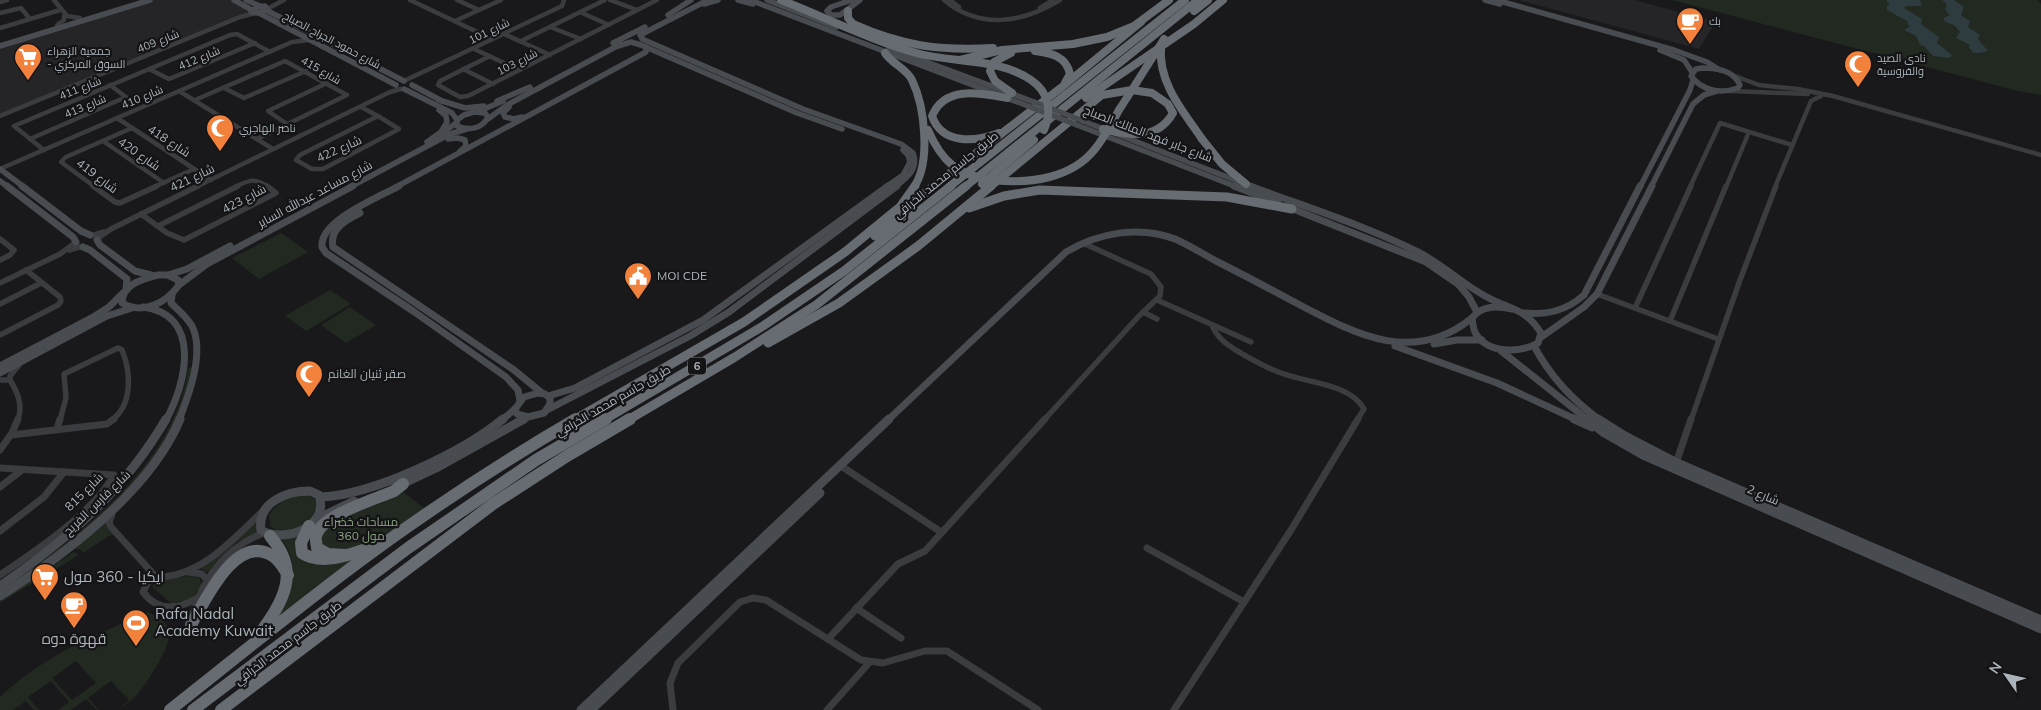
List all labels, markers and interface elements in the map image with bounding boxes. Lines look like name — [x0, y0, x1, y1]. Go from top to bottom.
cafe icon: بك — [1675, 6, 1705, 45]
street label: شارع حمود الجراح الصباح — [280, 8, 383, 73]
place label: بك — [1709, 14, 1721, 28]
street label: شارع 101 — [466, 15, 512, 48]
street label: شارع 409 — [135, 26, 181, 57]
supermarket icon: جمعية الزهراء - السوق المركزي — [13, 42, 43, 81]
street label: شارع 412 — [176, 43, 222, 74]
place label: جمعية الزهراء - السوق المركزي — [47, 44, 126, 73]
street label: شارع 103 — [494, 46, 540, 79]
mosque icon: نادي الصيد والفروسية — [1843, 49, 1873, 88]
place label: نادي الصيد والفروسية — [1877, 51, 1926, 78]
street label: شارع 415 — [298, 53, 344, 88]
street label: شارع 411 — [57, 73, 103, 104]
street label: شارع 410 — [119, 82, 165, 113]
street label: شارع 413 — [62, 91, 108, 122]
street label: شارع جابر فهد المالك الصباح — [1081, 102, 1215, 166]
mosque icon: ناصر الهاجري — [205, 113, 235, 152]
street label: شارع 418 — [145, 121, 194, 161]
place label: ناصر الهاجري — [239, 121, 296, 137]
street label: طريق جاسم محمد الخرافي — [890, 128, 1003, 224]
street label: شارع 422 — [314, 132, 364, 166]
street label: شارع 420 — [115, 134, 163, 174]
street label: شارع 419 — [73, 155, 121, 197]
street label: شارع مساعد عبدالله الساير — [254, 157, 375, 232]
street label: شارع 421 — [167, 160, 217, 196]
street label: شارع 423 — [219, 181, 269, 217]
public building icon: MOI CDE — [623, 261, 653, 300]
place label: MOI CDE — [657, 268, 707, 283]
road number: 6 — [688, 358, 706, 374]
mosque icon: صقر ثنيان الغانم — [294, 359, 324, 398]
street label: طريق جاسم محمد الخرافي — [553, 361, 675, 442]
place label: صقر ثنيان الغانم — [328, 366, 406, 382]
street label: شارع فارس الفريح — [60, 467, 134, 539]
street label: شارع 815 — [61, 469, 107, 515]
street label: شارع 2 — [1744, 481, 1782, 509]
park label: مساحات خضراء 360 مول — [324, 514, 398, 543]
supermarket icon: ايكيا - 360 مول — [30, 562, 60, 601]
place label: ايكيا - 360 مول — [64, 567, 164, 586]
cafe icon: قهوة دوه — [59, 590, 89, 629]
street label: طريق جاسم محمد الخرافي — [231, 597, 346, 690]
place label: Rafa Nadal Academy Kuwait — [155, 604, 273, 640]
sports icon: Rafa Nadal Academy Kuwait — [121, 608, 151, 647]
place label: قهوة دوه — [42, 629, 106, 649]
north arrow — [1981, 650, 2031, 700]
text: N — [1985, 658, 2006, 677]

